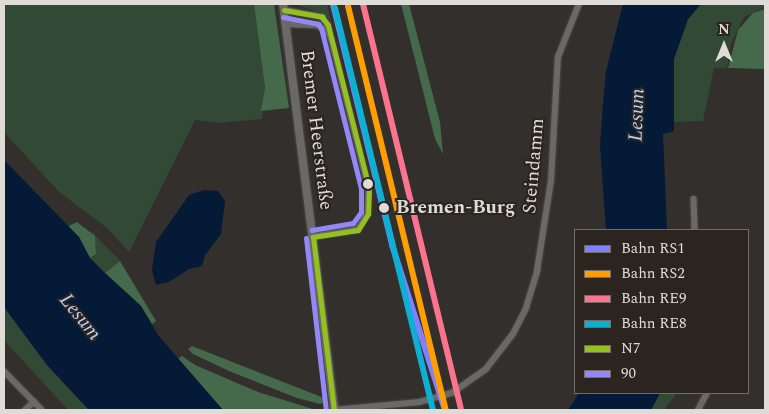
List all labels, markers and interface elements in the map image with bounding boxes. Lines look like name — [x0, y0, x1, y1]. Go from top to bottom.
text: N — [718, 19, 730, 40]
north arrow — [699, 20, 749, 70]
street label: Bremer Heerstraße — [295, 49, 337, 211]
water label: Lesum — [624, 88, 650, 142]
street label: Steindamm — [518, 117, 550, 215]
unlabelled marker — [363, 179, 373, 189]
place label: Bremen-Burg — [396, 197, 515, 219]
marker: Bremen-Burg — [376, 200, 392, 216]
legend — [574, 229, 749, 394]
text: Bahn RS1 — [621, 237, 685, 260]
text: Bahn RS2 — [621, 262, 685, 285]
text: Bahn RE9 — [621, 287, 687, 310]
water label: Lesum — [54, 289, 106, 345]
text: Bahn RE8 — [621, 312, 687, 335]
text: N7 — [621, 337, 641, 360]
text: 90 — [621, 362, 636, 385]

